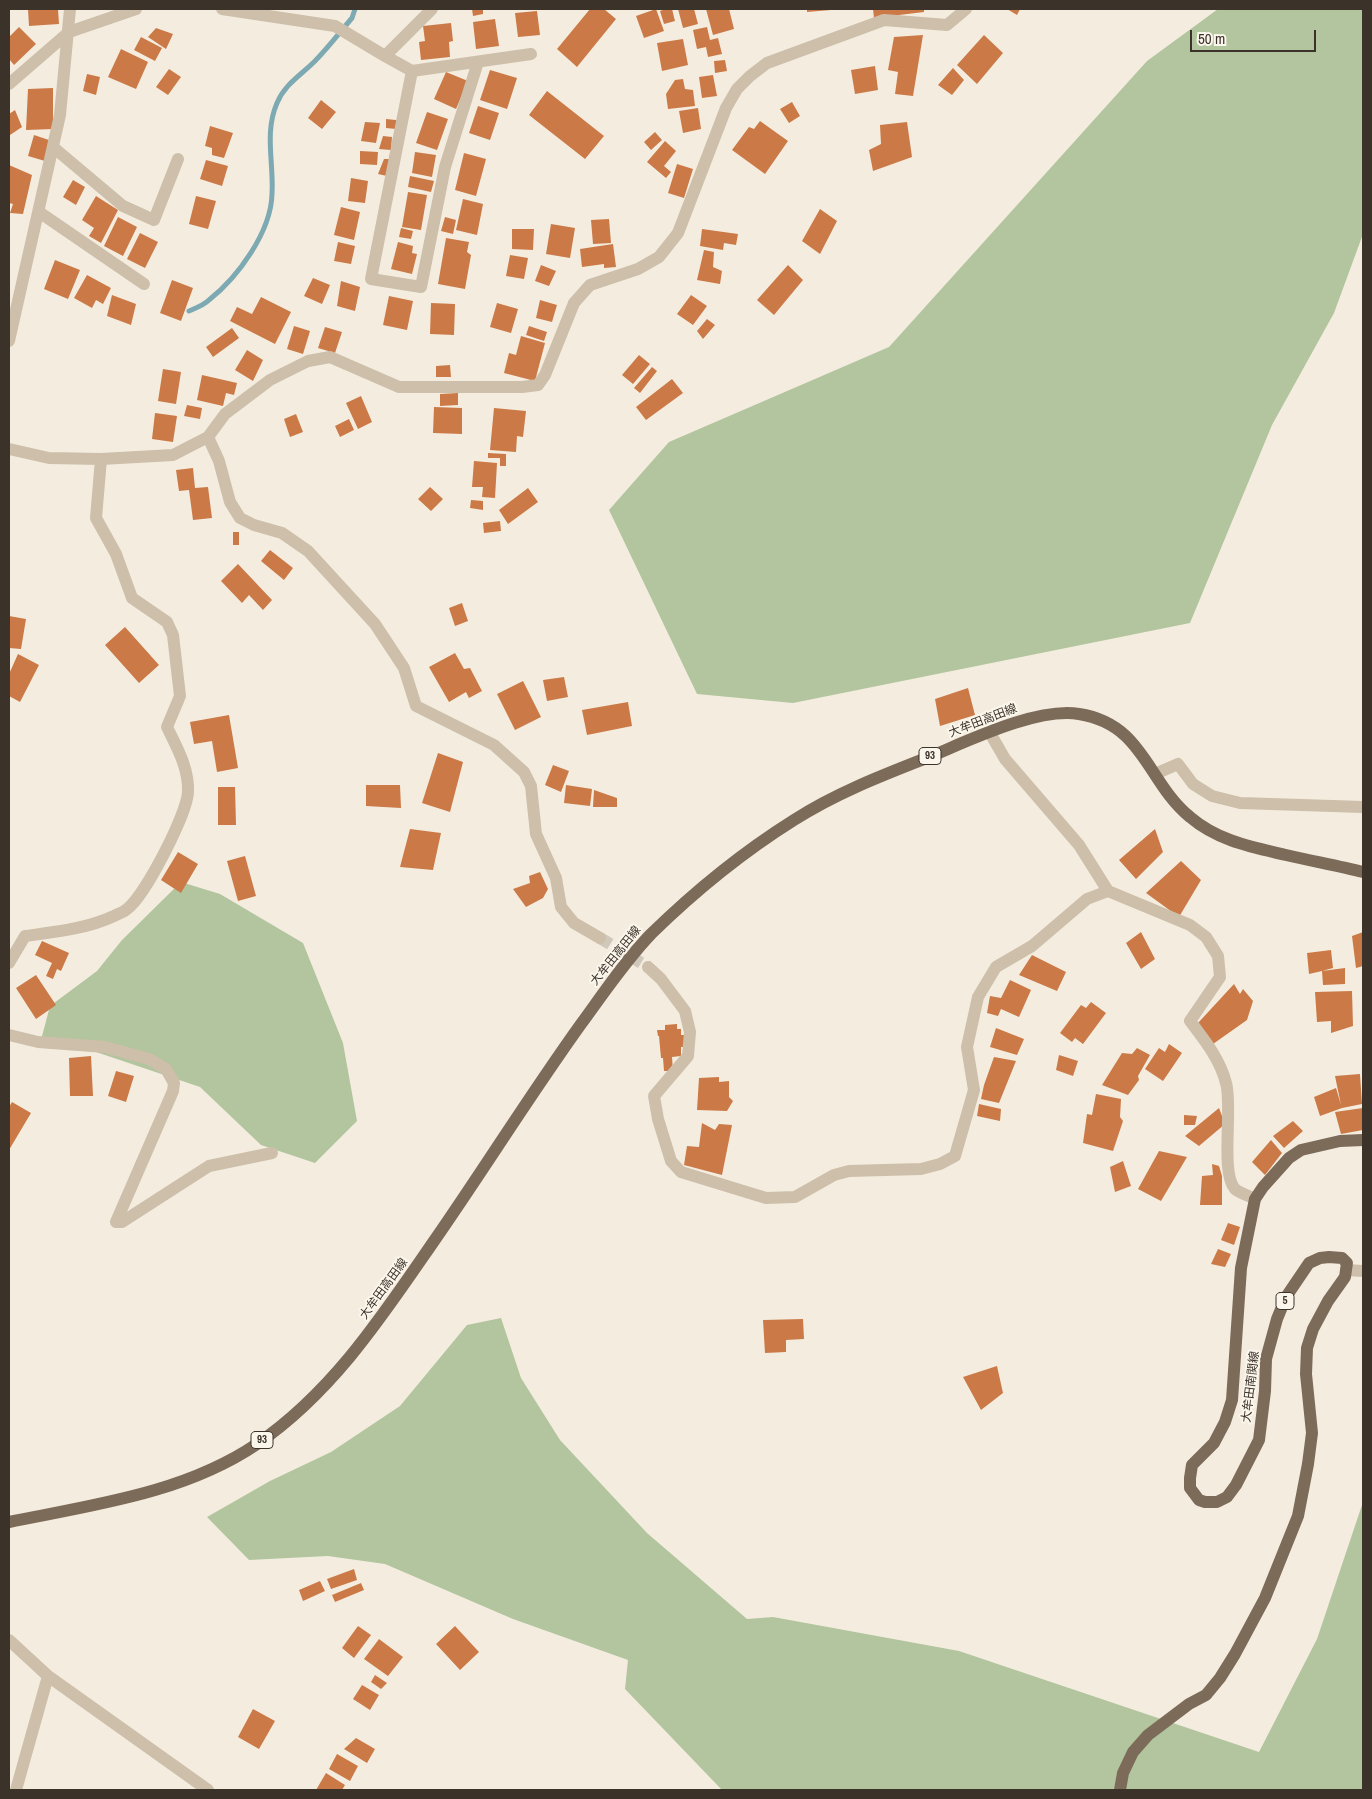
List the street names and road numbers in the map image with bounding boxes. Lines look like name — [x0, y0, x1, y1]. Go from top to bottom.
street label: 大牟田高田線 — [947, 701, 1019, 741]
road number: 93 — [919, 748, 941, 764]
street label: 大牟田高田線 — [588, 923, 644, 989]
street label: 大牟田高田線 — [357, 1256, 411, 1322]
road number: 5 — [1276, 1292, 1294, 1310]
street label: 大牟田南関線 — [1239, 1350, 1263, 1424]
road number: 93 — [251, 1432, 273, 1448]

